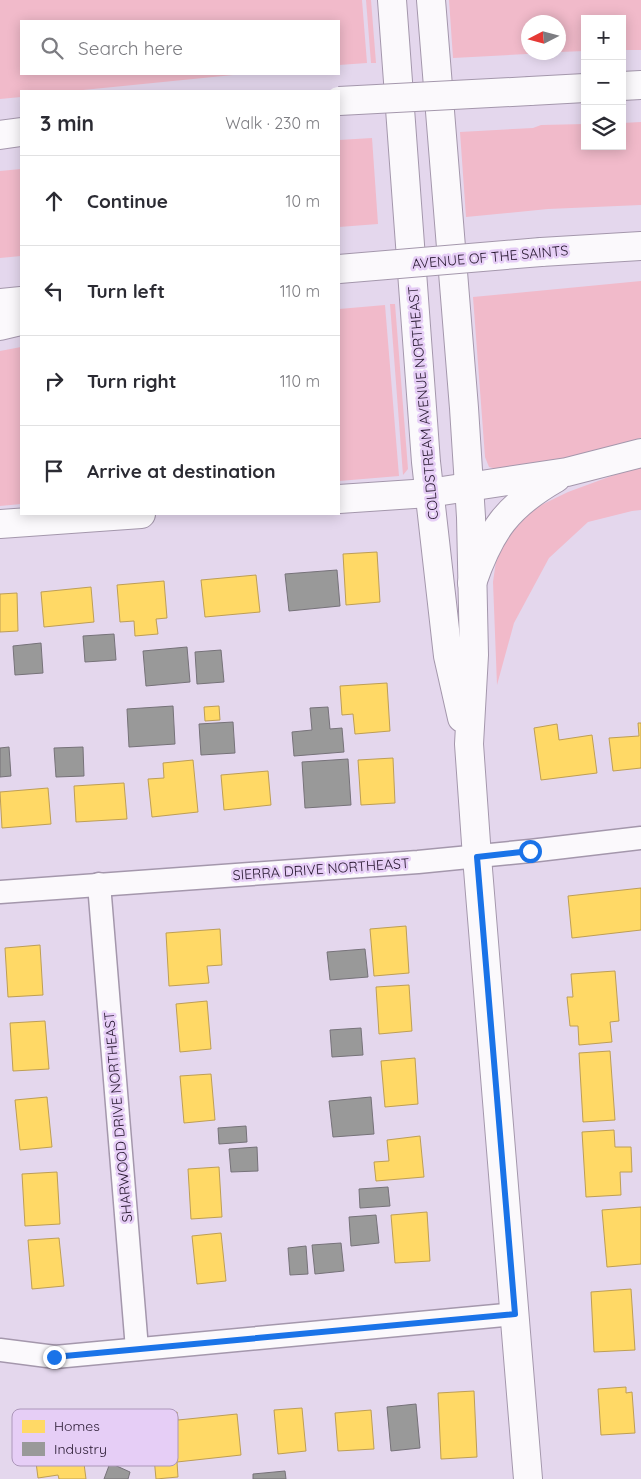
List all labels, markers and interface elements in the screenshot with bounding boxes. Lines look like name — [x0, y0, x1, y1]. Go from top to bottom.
north arrow — [521, 15, 566, 60]
map controls — [581, 15, 626, 150]
button: + — [581, 15, 626, 60]
search box — [20, 20, 340, 75]
icon: search — [38, 34, 66, 62]
text: Search here — [78, 36, 183, 60]
button: − — [581, 60, 626, 105]
button: layers — [581, 105, 626, 150]
text: 3 min — [40, 110, 94, 136]
text: Walk · 230 m — [225, 113, 320, 133]
icon: ahead — [40, 187, 68, 215]
text: Continue — [87, 189, 168, 213]
text: 10 m — [286, 191, 320, 211]
street label: AVENUE OF THE SAINTS — [411, 241, 569, 273]
icon: left — [40, 277, 68, 305]
text: Turn left — [87, 279, 165, 303]
text: 110 m — [280, 281, 320, 301]
street label: COLDSTREAM AVENUE NORTHEAST — [404, 285, 442, 521]
icon: right — [40, 367, 68, 395]
text: Turn right — [87, 369, 176, 393]
text: 110 m — [280, 371, 320, 391]
icon: arrive — [40, 457, 68, 485]
text: Arrive at destination — [87, 459, 276, 483]
route start — [519, 840, 542, 863]
street label: SIERRA DRIVE NORTHEAST — [232, 854, 410, 884]
street label: SHARWOOD DRIVE NORTHEAST — [100, 1011, 136, 1223]
route end — [43, 1346, 66, 1369]
legend — [12, 1409, 178, 1466]
text: Homes — [54, 1417, 100, 1435]
text: Industry — [54, 1440, 107, 1458]

